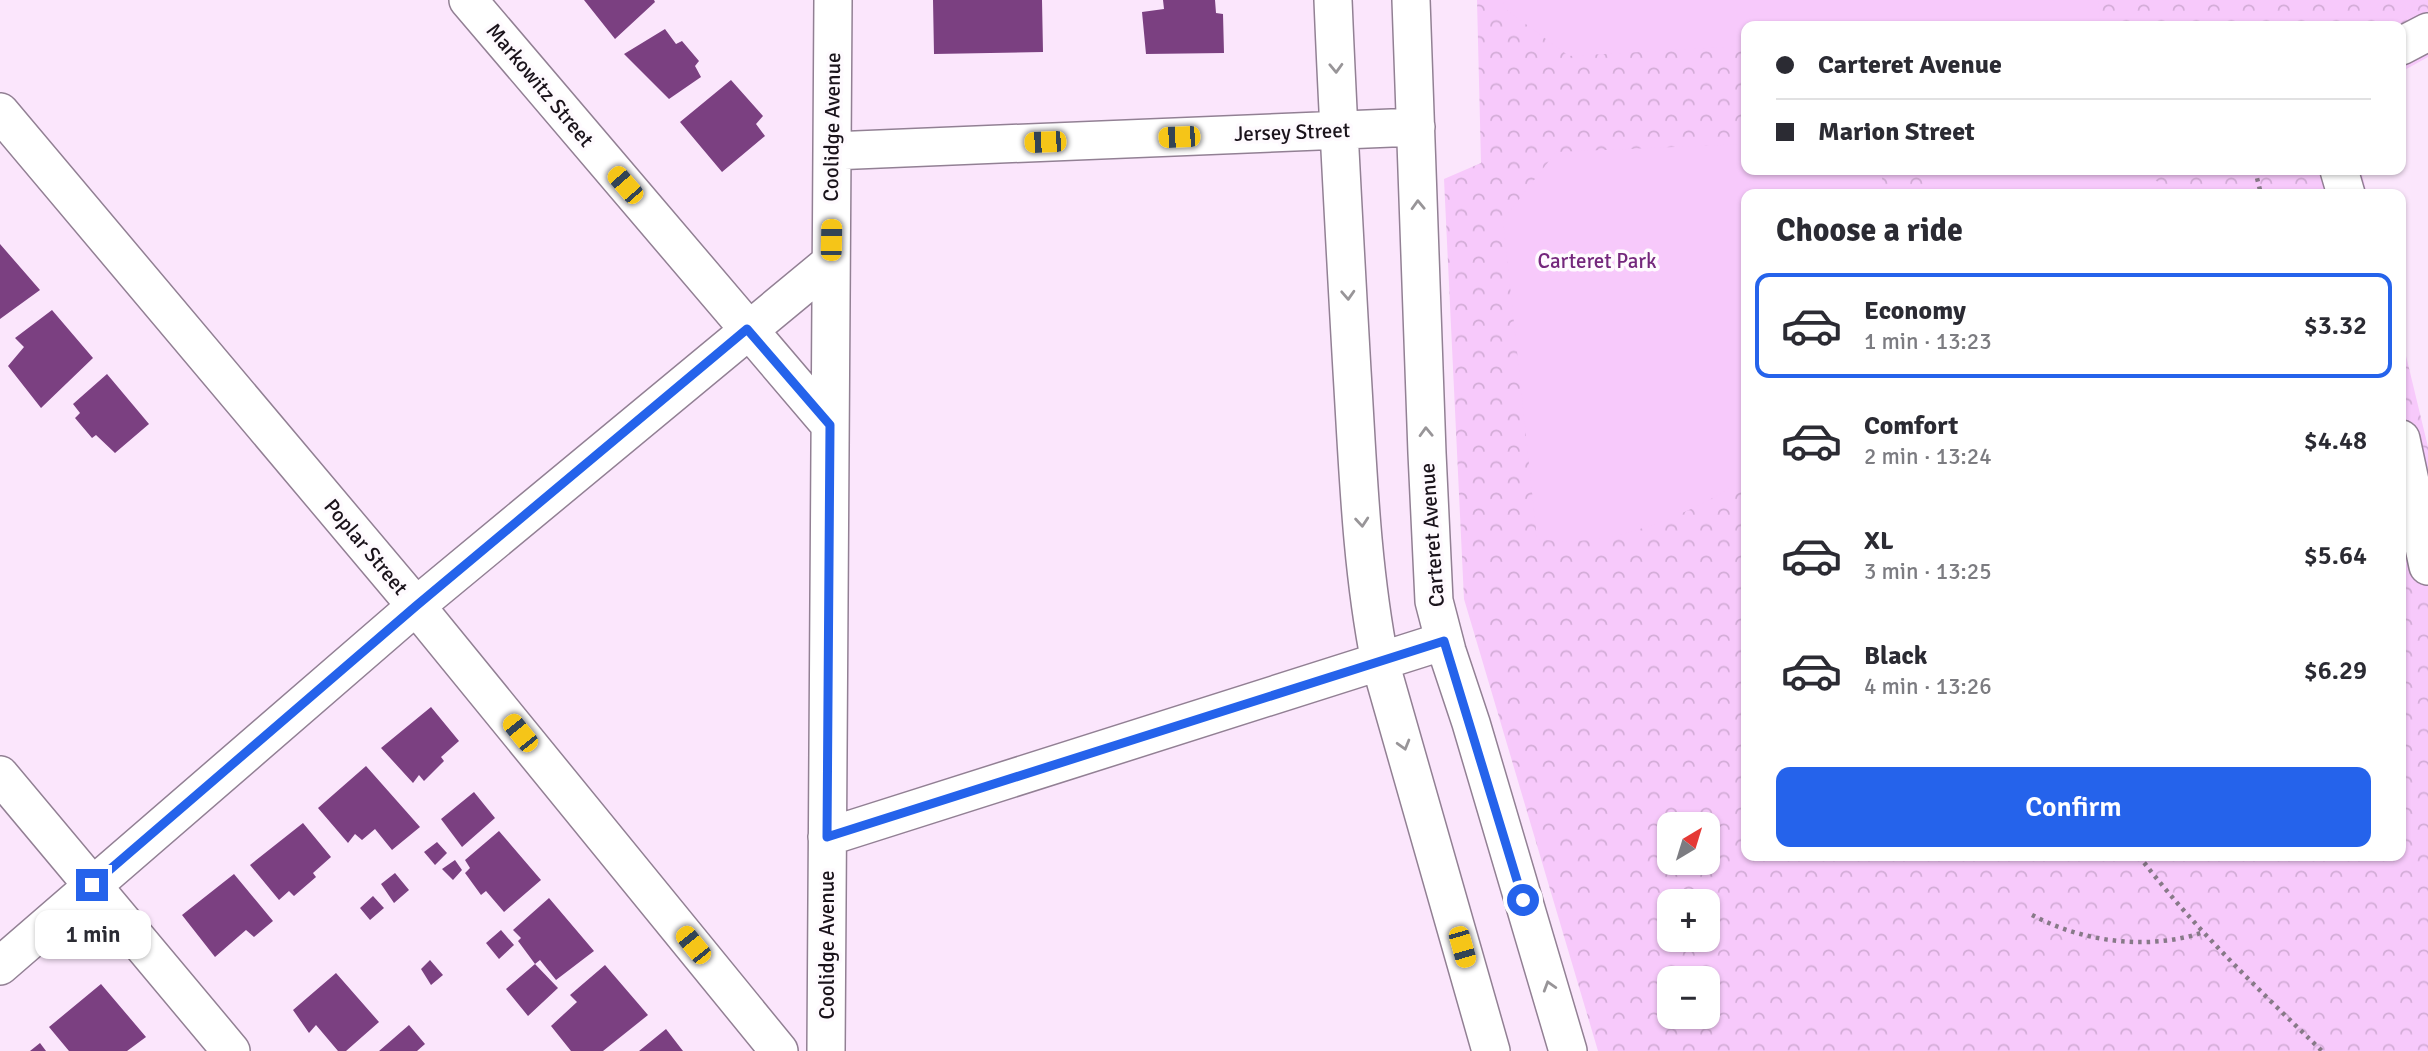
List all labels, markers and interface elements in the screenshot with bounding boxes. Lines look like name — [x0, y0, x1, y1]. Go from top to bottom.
street label: Markowitz Street — [481, 18, 599, 152]
text: Carteret Avenue — [1818, 49, 2002, 81]
street label: Coolidge Avenue — [818, 52, 846, 202]
one-way arrow — [1328, 63, 1343, 74]
text: Marion Street — [1818, 116, 1975, 148]
street label: Jersey Street — [1233, 117, 1351, 147]
car — [1158, 126, 1201, 148]
car — [1024, 131, 1067, 153]
car — [604, 162, 647, 208]
one-way arrow — [1411, 199, 1426, 210]
text: Choose a ride — [1776, 211, 1963, 250]
car — [821, 219, 842, 261]
park label: Carteret Park — [1537, 248, 1657, 274]
one-way arrow — [1340, 290, 1355, 301]
icon: car — [1780, 294, 1843, 357]
text: Economy — [1864, 295, 1966, 327]
text: $3.32 — [2304, 310, 2367, 342]
text: 1 min · 13:23 — [1864, 327, 1992, 356]
icon: car — [1780, 409, 1843, 472]
text: Comfort — [1864, 410, 1958, 442]
text: $4.48 — [2304, 425, 2367, 457]
one-way arrow — [1418, 426, 1433, 437]
text: 2 min · 13:24 — [1864, 442, 1992, 471]
street label: Carteret Avenue — [1414, 462, 1450, 608]
street label: Poplar Street — [318, 494, 414, 600]
one-way arrow — [1354, 517, 1369, 528]
icon: car — [1780, 524, 1843, 587]
text: XL — [1864, 525, 1894, 557]
text: $5.64 — [2304, 540, 2367, 572]
text: 3 min · 13:25 — [1864, 557, 1992, 586]
icon: car — [1780, 639, 1843, 702]
text: Black — [1864, 640, 1927, 672]
text: $6.29 — [2304, 655, 2367, 687]
text: 4 min · 13:26 — [1864, 672, 1992, 701]
car — [499, 710, 542, 756]
one-way arrow — [1396, 739, 1411, 751]
button: Confirm — [1776, 767, 2371, 847]
north arrow — [1657, 812, 1720, 875]
map controls — [1657, 812, 1720, 1029]
route end — [76, 869, 108, 901]
street label: Coolidge Avenue — [814, 870, 840, 1020]
route start — [1507, 884, 1539, 916]
button: + — [1657, 889, 1720, 952]
callout: 1 min — [34, 910, 150, 959]
text: 1 min — [65, 920, 121, 949]
car — [672, 922, 715, 968]
car — [1447, 924, 1478, 970]
button: − — [1657, 966, 1720, 1029]
one-way arrow — [1542, 980, 1557, 992]

